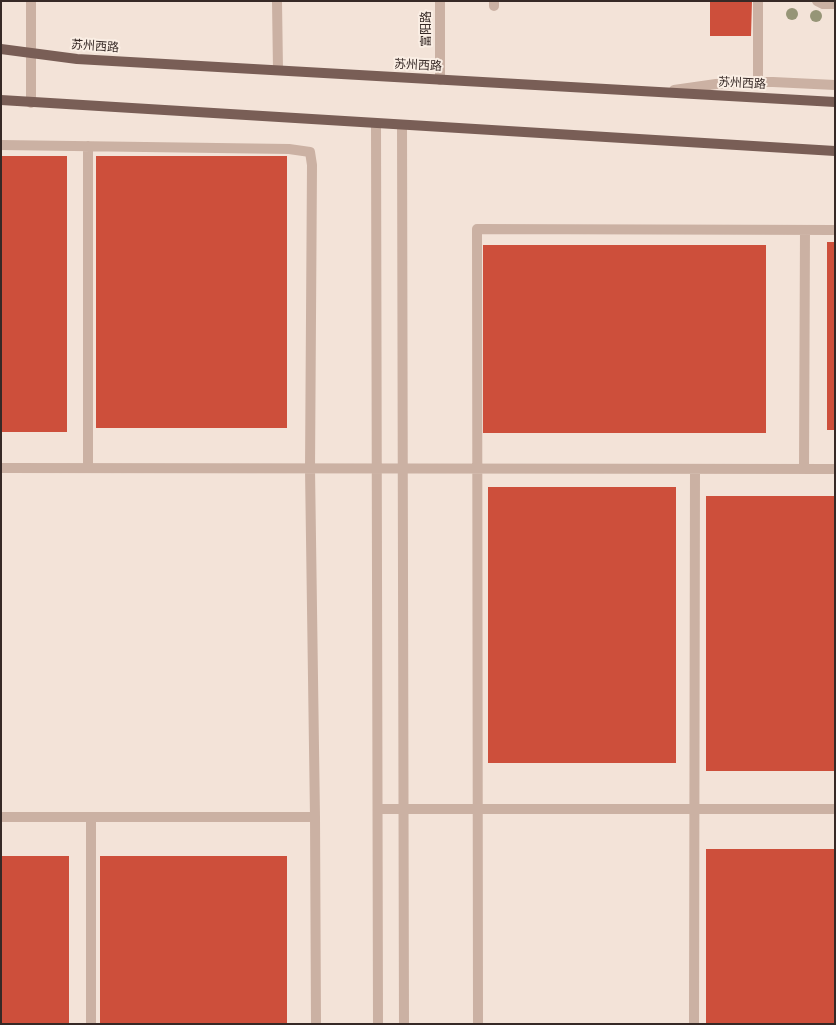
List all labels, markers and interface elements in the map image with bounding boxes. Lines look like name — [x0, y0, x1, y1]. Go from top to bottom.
street label: 富阳路 — [420, 11, 434, 47]
street label: 苏州西路 — [71, 38, 119, 56]
street label: 苏州西路 — [394, 58, 442, 74]
street label: 苏州西路 — [718, 76, 766, 92]

